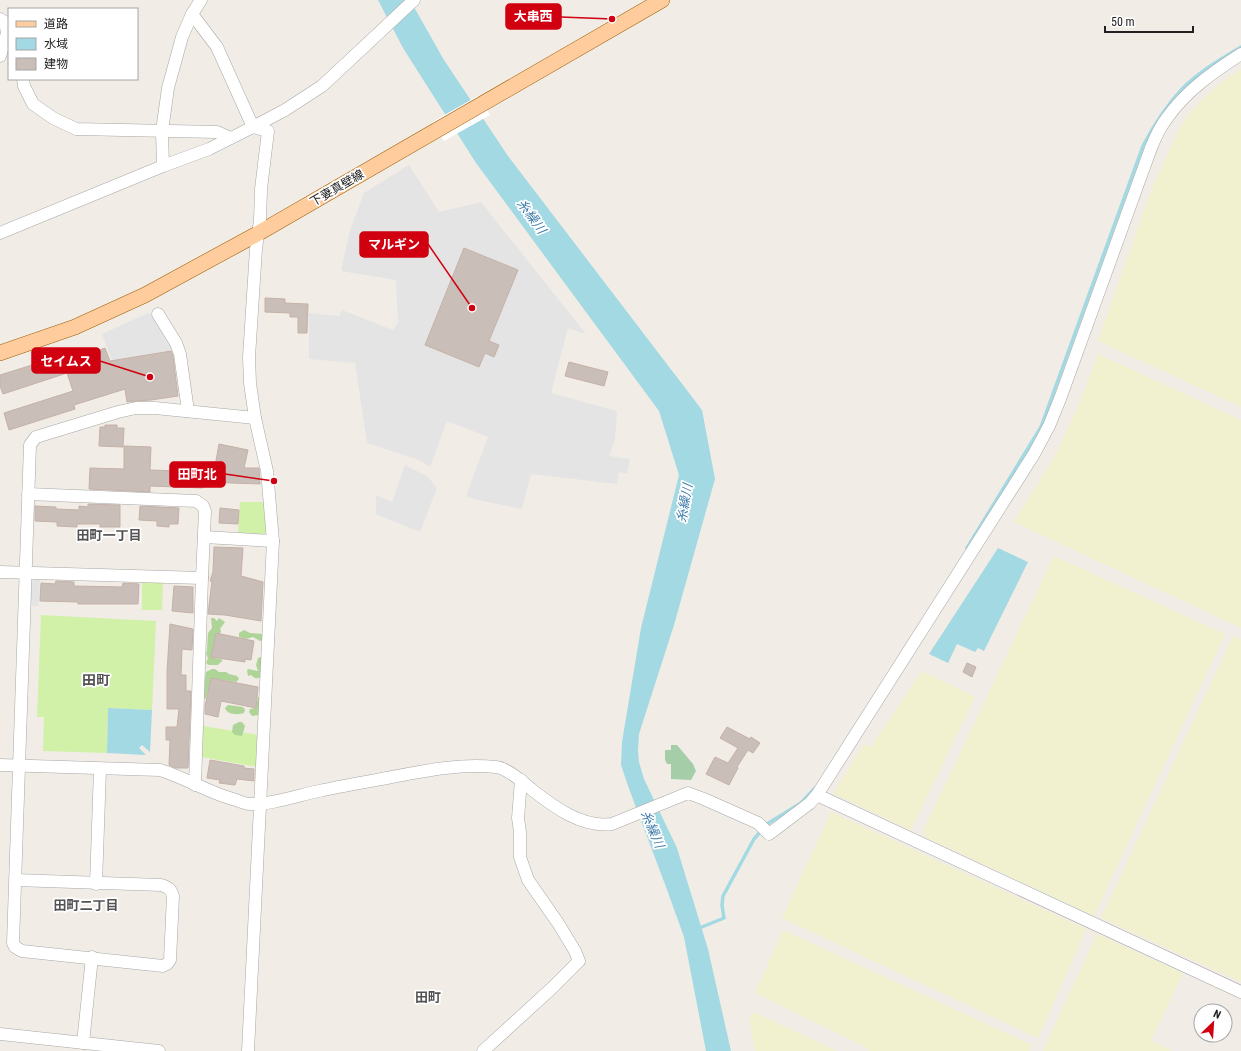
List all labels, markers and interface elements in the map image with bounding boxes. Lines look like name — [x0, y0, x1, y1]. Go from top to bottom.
callout: 大串西 — [506, 4, 561, 29]
legend — [8, 8, 138, 80]
scale bar — [1105, 8, 1193, 34]
text: 大串西 — [513, 9, 553, 24]
text: 50 m — [1111, 15, 1135, 29]
text: 道路 — [44, 17, 68, 31]
text: 水域 — [44, 37, 68, 51]
text: 建物 — [44, 57, 68, 71]
street label: 下妻真壁線 — [308, 167, 366, 209]
water label: 糸繰川 — [514, 196, 550, 238]
callout: マルギン — [360, 232, 428, 257]
text: マルギン — [368, 237, 420, 252]
callout: セイムス — [32, 348, 100, 373]
text: セイムス — [40, 354, 92, 369]
callout: 田町北 — [170, 462, 225, 487]
text: 田町北 — [177, 467, 217, 482]
water label: 糸繰川 — [674, 481, 696, 524]
district label: 田町一丁目 — [76, 528, 142, 543]
district label: 田町 — [82, 672, 110, 688]
water label: 糸繰川 — [638, 808, 668, 852]
district label: 田町二丁目 — [53, 898, 119, 913]
district label: 田町 — [415, 990, 441, 1005]
north arrow — [1193, 1003, 1233, 1043]
text: N — [1211, 1007, 1223, 1022]

